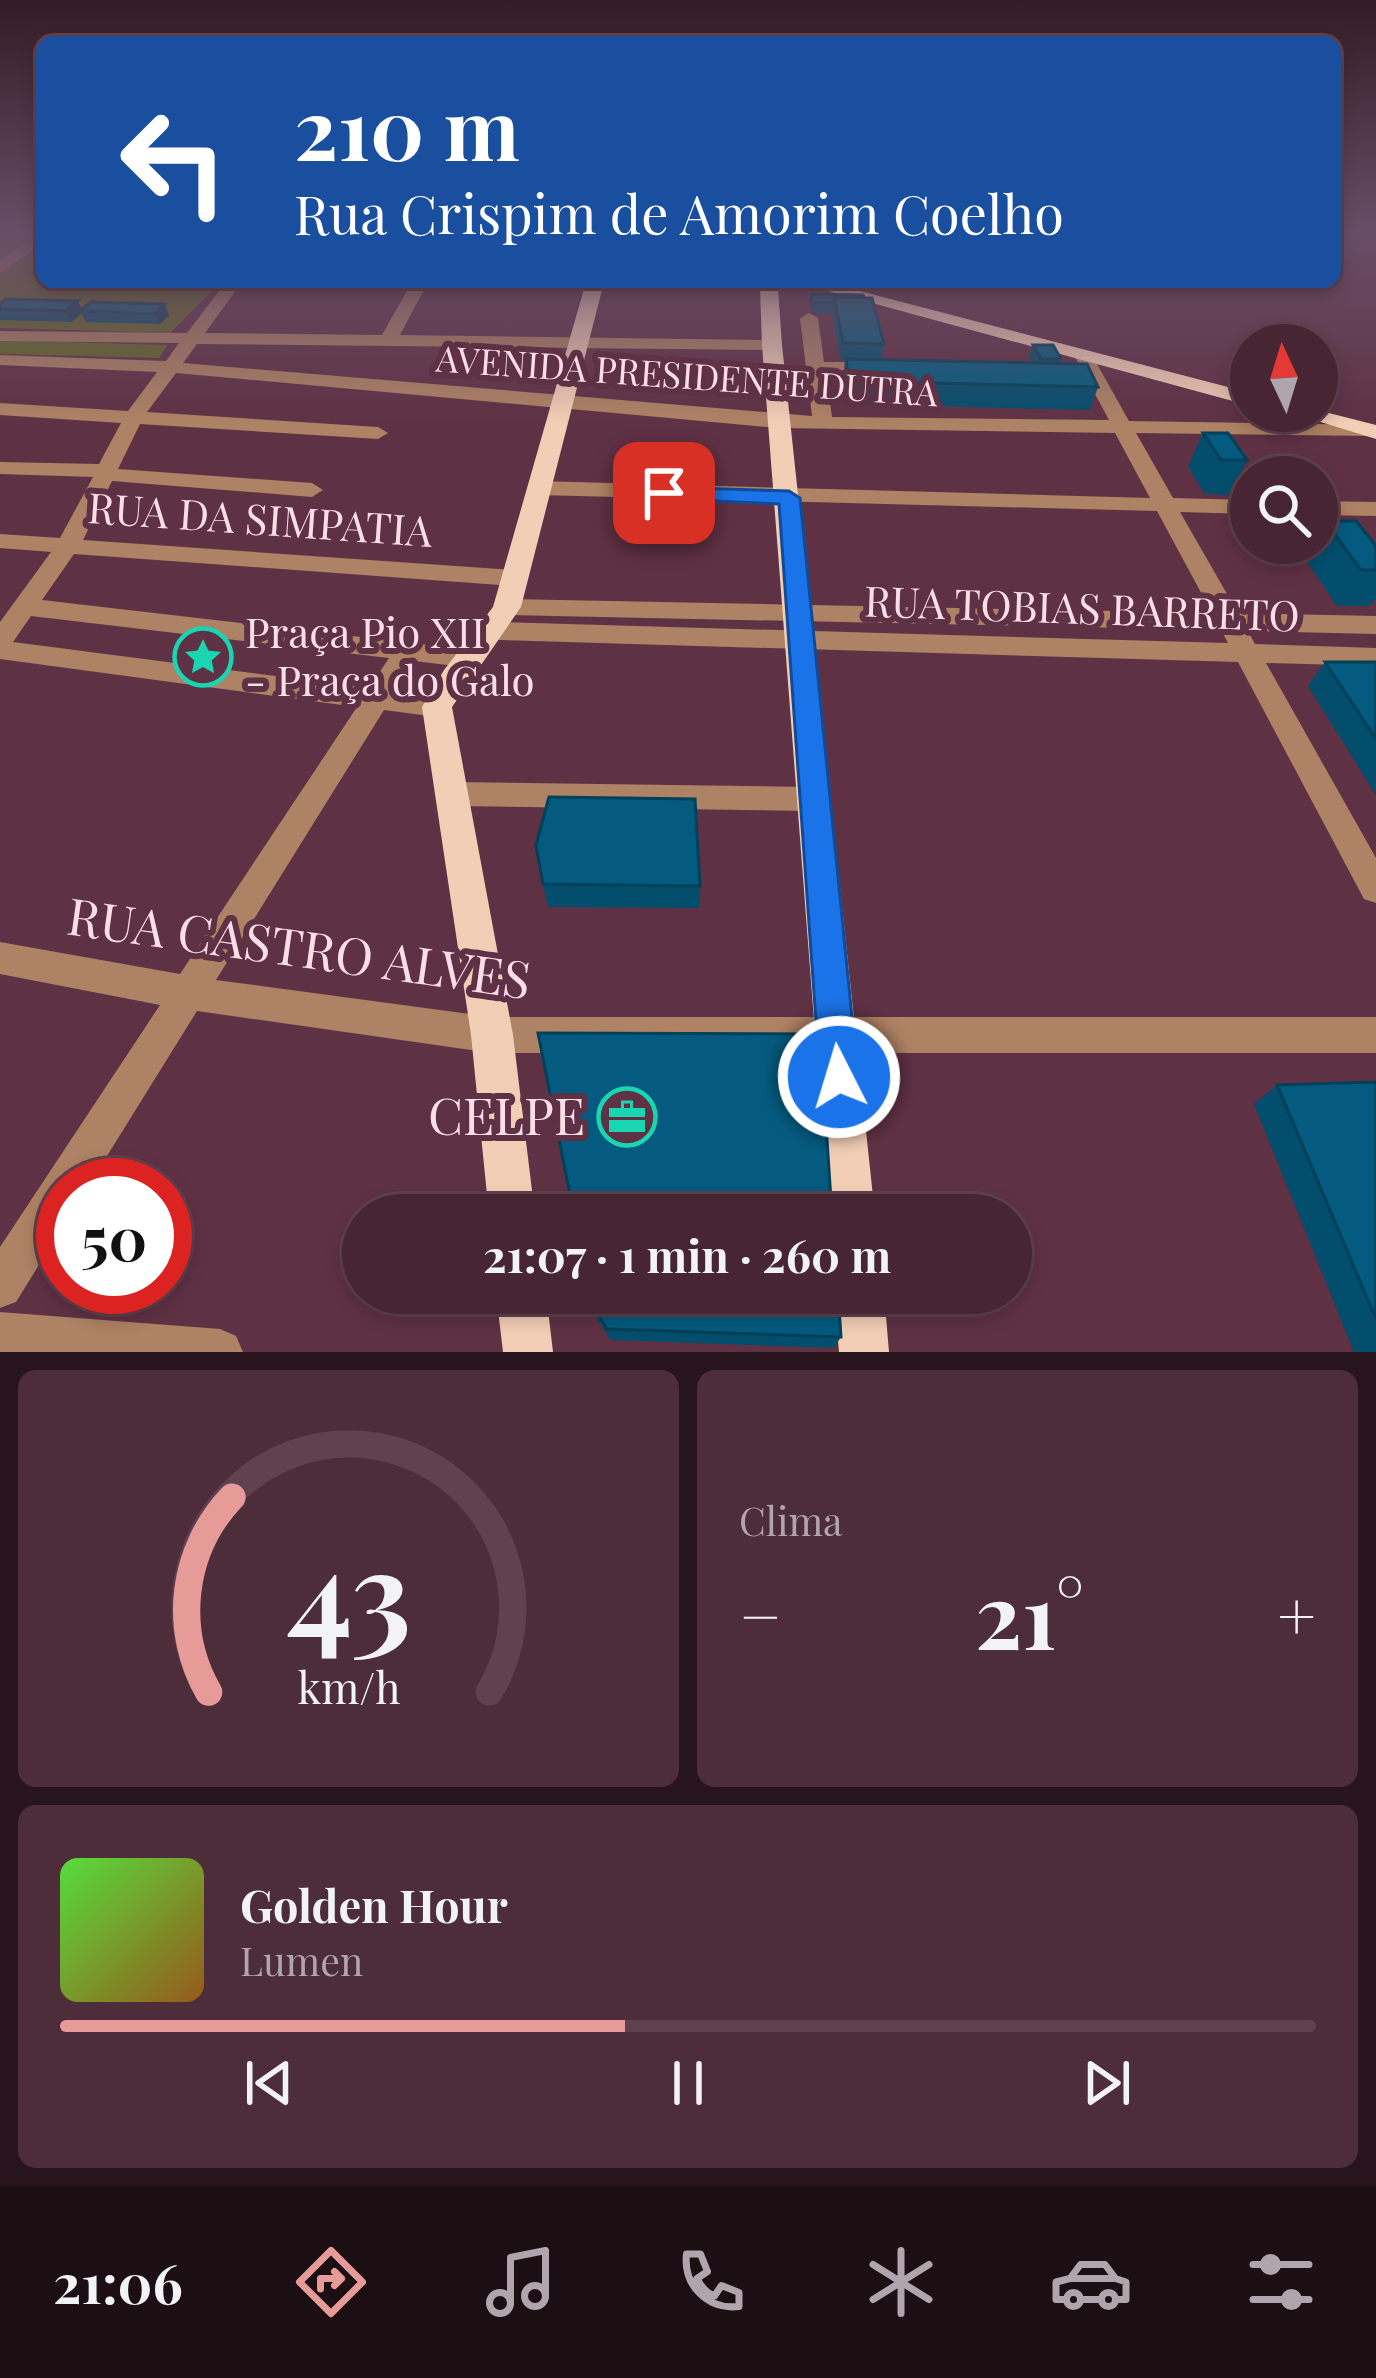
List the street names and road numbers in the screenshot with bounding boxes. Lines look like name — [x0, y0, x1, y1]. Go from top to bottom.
street label: AVENIDA PRESIDENTE DUTRA — [434, 332, 940, 416]
street label: RUA DA SIMPATIA — [86, 478, 435, 558]
street label: RUA TOBIAS BARRETO — [863, 571, 1301, 643]
street label: RUA CASTRO ALVES — [64, 880, 535, 1012]

